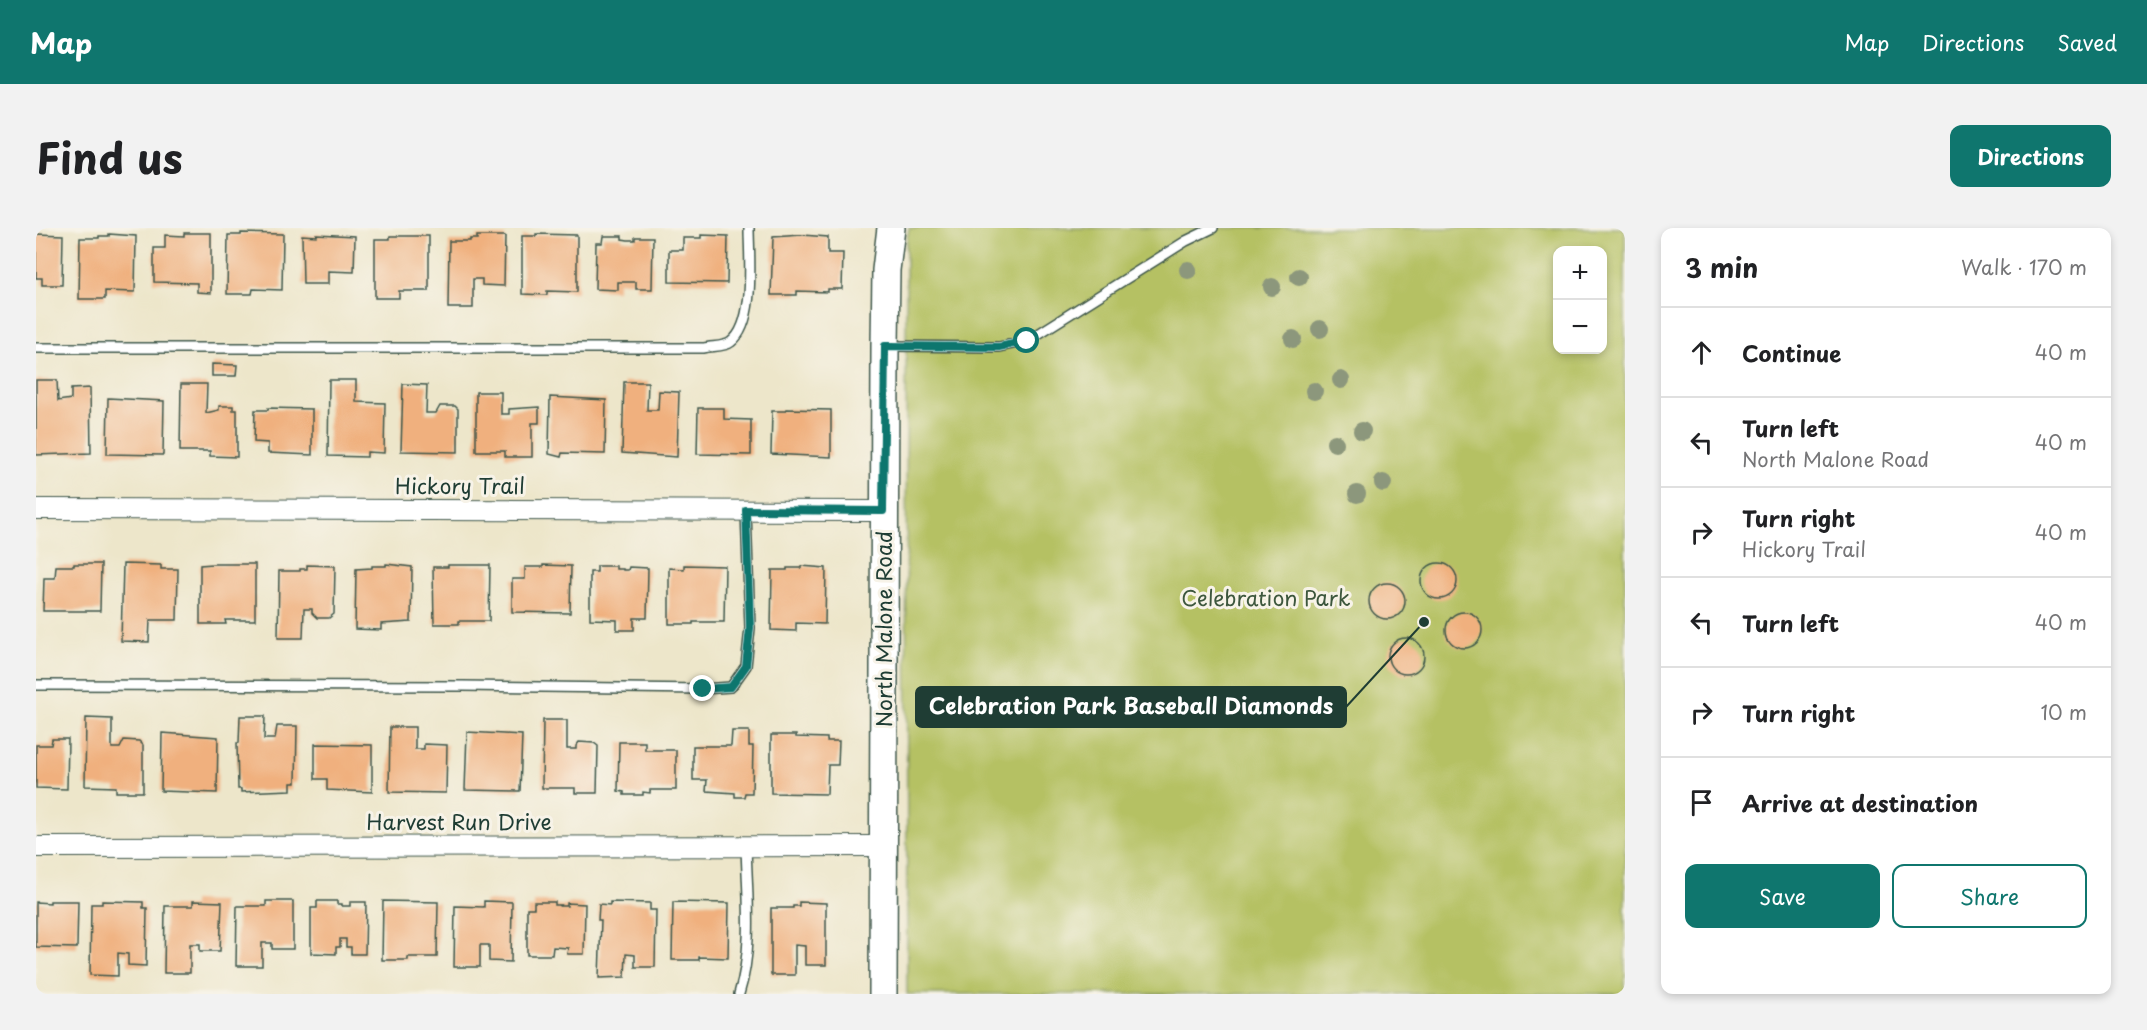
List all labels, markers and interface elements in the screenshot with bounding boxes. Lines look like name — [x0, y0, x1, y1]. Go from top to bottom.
text: Map — [30, 21, 92, 64]
text: Map — [1844, 26, 1889, 58]
text: Directions — [1922, 26, 2024, 58]
text: Saved — [2057, 26, 2117, 58]
text: Find us — [36, 125, 183, 188]
button: Directions — [1950, 125, 2111, 187]
map controls — [1553, 246, 1607, 354]
button: + — [1553, 246, 1607, 300]
text: 3 min — [1685, 248, 1758, 287]
text: Walk · 170 m — [1961, 252, 2087, 282]
button: − — [1553, 300, 1607, 354]
route start — [1013, 327, 1039, 353]
icon: ahead — [1685, 336, 1718, 369]
text: Continue — [1742, 336, 1841, 369]
text: 40 m — [2035, 337, 2087, 367]
text: Turn left — [1742, 411, 1839, 444]
icon: left — [1685, 426, 1718, 459]
text: 40 m — [2035, 427, 2087, 457]
text: North Malone Road — [1742, 444, 1929, 474]
street label: Hickory Trail — [395, 469, 525, 501]
text: Turn right — [1742, 501, 1855, 534]
icon: right — [1685, 516, 1718, 549]
text: 40 m — [2035, 517, 2087, 547]
street label: North Malone Road — [867, 531, 899, 727]
text: Hickory Trail — [1742, 534, 1866, 564]
park label: Celebration Park — [1181, 581, 1351, 613]
icon: left — [1685, 606, 1718, 639]
text: Turn left — [1742, 606, 1839, 639]
text: 40 m — [2035, 607, 2087, 637]
route end — [689, 675, 715, 701]
callout: Celebration Park Baseball Diamonds — [916, 687, 1346, 727]
text: Celebration Park Baseball Diamonds — [929, 688, 1333, 721]
icon: right — [1685, 696, 1718, 729]
text: Turn right — [1742, 696, 1855, 729]
text: 10 m — [2040, 697, 2087, 727]
icon: arrive — [1685, 786, 1718, 819]
text: Arrive at destination — [1742, 786, 1978, 819]
street label: Harvest Run Drive — [366, 805, 552, 837]
button: Save — [1685, 864, 1880, 928]
button: Share — [1892, 864, 2087, 928]

